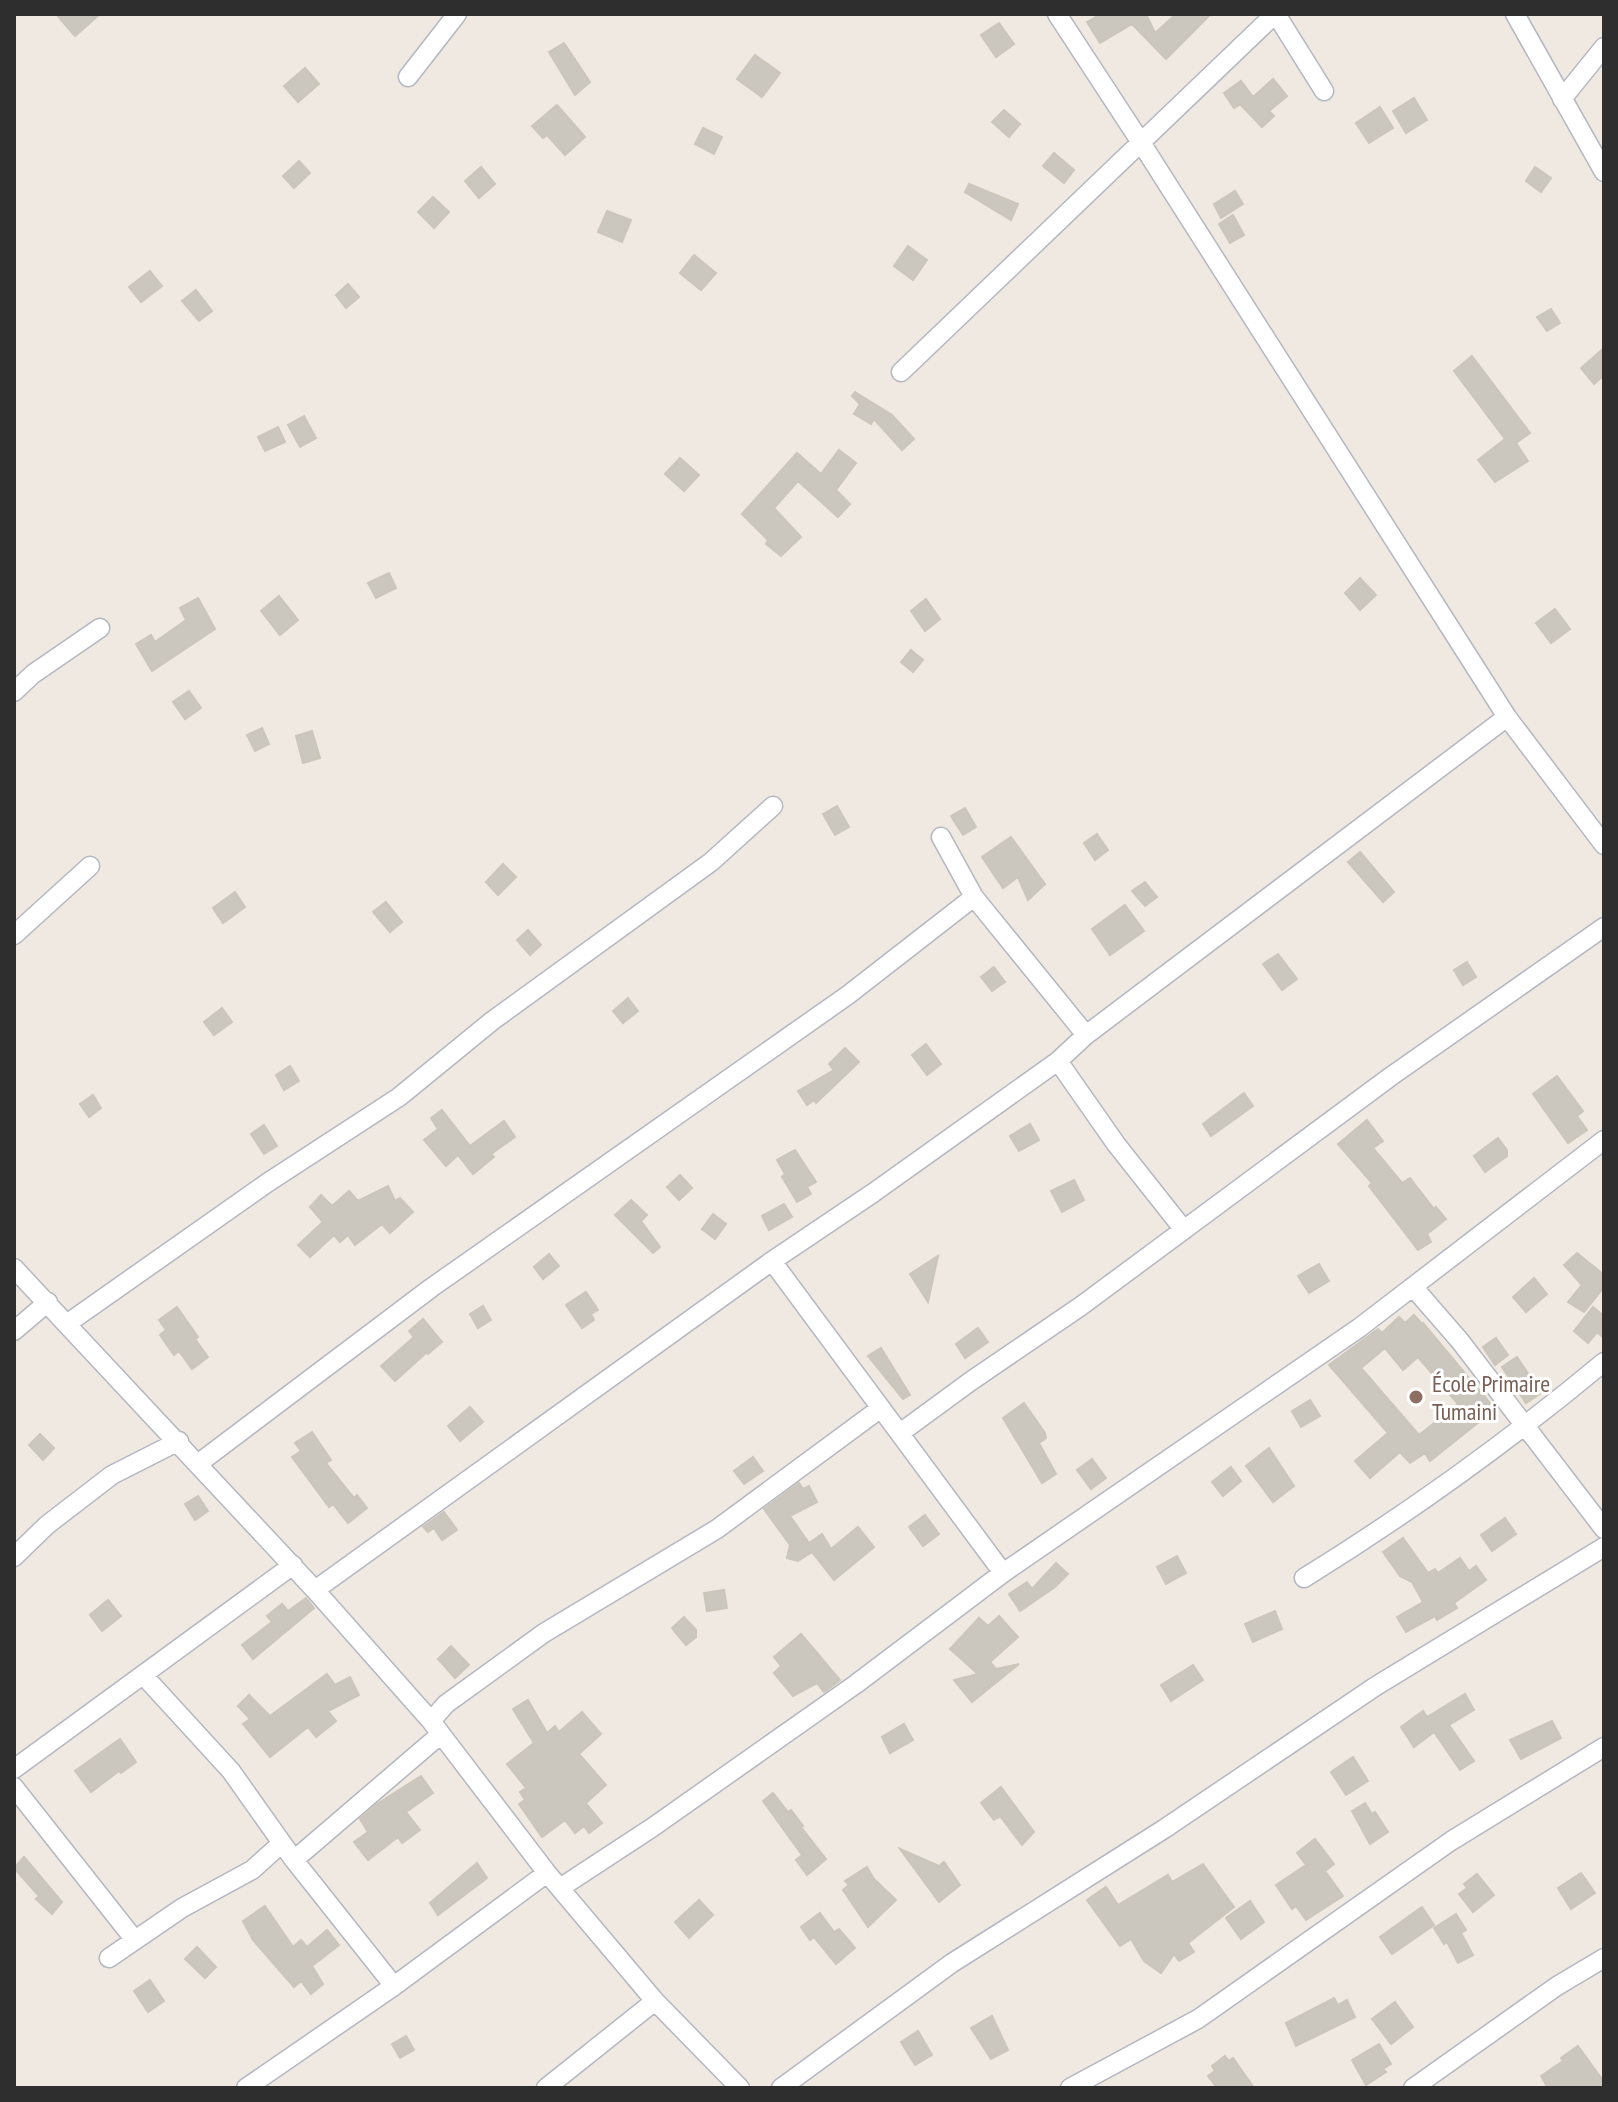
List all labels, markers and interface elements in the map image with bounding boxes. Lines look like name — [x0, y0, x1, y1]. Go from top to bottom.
place label: École Primaire Tumaini — [1432, 1368, 1550, 1427]
marker: École Primaire Tumaini — [1407, 1388, 1425, 1406]

